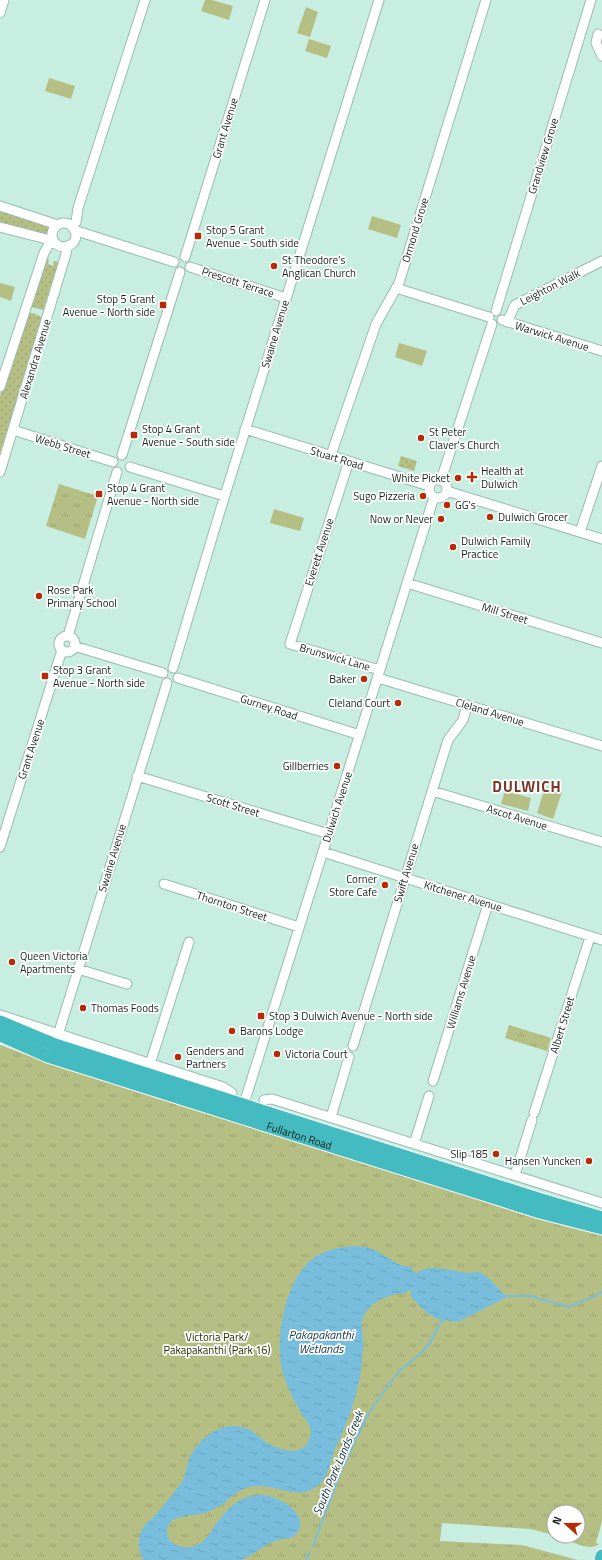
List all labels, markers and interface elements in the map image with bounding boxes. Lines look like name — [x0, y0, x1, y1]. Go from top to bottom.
street label: Grant Avenue — [208, 95, 242, 160]
street label: Grandview Grove — [524, 116, 562, 196]
street label: Ormond Grove — [398, 195, 433, 264]
place label: Stop 5 Grant Avenue - South side — [206, 222, 299, 251]
marker: Stop 5 Grant Avenue - South side — [193, 231, 203, 241]
place label: St Theodore’s Anglican Church — [282, 252, 356, 281]
marker: St Theodore’s Anglican Church — [269, 261, 279, 271]
street label: Prescott Terrace — [200, 263, 277, 301]
street label: Leighton Walk — [517, 265, 584, 309]
place label: Stop 5 Grant Avenue - North side — [63, 291, 155, 320]
street label: Swaine Avenue — [257, 298, 293, 370]
marker: Stop 5 Grant Avenue - North side — [158, 300, 168, 310]
street label: Alexandra Avenue — [15, 317, 55, 401]
street label: Warwick Avenue — [513, 317, 591, 355]
place label: Stop 4 Grant Avenue - South side — [142, 421, 235, 450]
place label: St Peter Claver's Church — [429, 424, 500, 453]
street label: Webb Street — [33, 430, 93, 462]
marker: Stop 4 Grant Avenue - South side — [129, 430, 139, 440]
marker: St Peter Claver's Church — [416, 433, 426, 443]
street label: Stuart Road — [308, 442, 366, 474]
place label: Health at Dulwich — [481, 463, 524, 492]
place label: White Picket — [392, 470, 450, 486]
marker: Health at Dulwich — [466, 471, 478, 483]
marker: White Picket — [453, 473, 463, 483]
place label: Stop 4 Grant Avenue - North side — [107, 480, 200, 509]
place label: Sugo Pizzeria — [353, 488, 415, 504]
marker: Stop 4 Grant Avenue - North side — [94, 489, 104, 499]
marker: Sugo Pizzeria — [418, 491, 428, 501]
place label: GG's — [455, 497, 476, 513]
marker: GG's — [442, 500, 452, 510]
place label: Dulwich Grocer — [498, 509, 568, 525]
place label: Now or Never — [370, 511, 433, 527]
marker: Dulwich Grocer — [485, 512, 495, 522]
marker: Now or Never — [436, 514, 446, 524]
street label: Everett Avenue — [301, 516, 338, 588]
place label: Dulwich Family Practice — [461, 533, 531, 562]
marker: Dulwich Family Practice — [448, 542, 458, 552]
place label: Rose Park Primary School — [47, 582, 117, 611]
marker: Rose Park Primary School — [34, 591, 44, 601]
street label: Mill Street — [480, 598, 530, 628]
street label: Brunswick Lane — [298, 639, 373, 675]
place label: Stop 3 Grant Avenue - North side — [53, 662, 146, 691]
marker: Stop 3 Grant Avenue - North side — [40, 671, 50, 681]
place label: Baker — [329, 671, 356, 687]
marker: Baker — [359, 674, 369, 684]
street label: Gurney Road — [238, 690, 300, 724]
street label: Cleland Avenue — [454, 694, 527, 730]
place label: Cleland Court — [329, 695, 390, 711]
marker: Cleland Court — [393, 698, 403, 708]
street label: Grant Avenue — [14, 716, 48, 781]
place label: Gillberries — [283, 758, 329, 774]
marker: Gillberries — [332, 761, 342, 771]
street label: Dulwich Avenue — [318, 769, 356, 845]
district label: DULWICH — [492, 775, 562, 798]
street label: Scott Street — [204, 789, 262, 821]
street label: Ascot Avenue — [485, 800, 550, 834]
street label: Swaine Avenue — [94, 822, 130, 894]
street label: Swift Avenue — [389, 841, 423, 904]
place label: Corner Store Cafe — [329, 871, 377, 900]
street label: Kitchener Avenue — [422, 877, 504, 916]
marker: Corner Store Cafe — [380, 880, 390, 890]
street label: Thornton Street — [195, 887, 270, 925]
place label: Queen Victoria Apartments — [20, 948, 88, 977]
street label: Williams Avenue — [442, 953, 480, 1031]
marker: Queen Victoria Apartments — [7, 957, 17, 967]
street label: Albert Street — [546, 994, 578, 1055]
place label: Thomas Foods — [91, 1000, 159, 1016]
marker: Thomas Foods — [78, 1003, 88, 1013]
place label: Stop 3 Dulwich Avenue - North side — [269, 1008, 433, 1024]
marker: Stop 3 Dulwich Avenue - North side — [256, 1011, 266, 1021]
place label: Barons Lodge — [240, 1023, 304, 1039]
marker: Barons Lodge — [227, 1026, 237, 1036]
place label: Genders and Partners — [186, 1043, 244, 1072]
place label: Victoria Court — [285, 1046, 348, 1062]
marker: Victoria Court — [272, 1049, 282, 1059]
marker: Genders and Partners — [173, 1052, 183, 1062]
street label: Fullarton Road — [265, 1118, 334, 1154]
place label: Slip 185 — [450, 1146, 488, 1162]
marker: Slip 185 — [491, 1149, 501, 1159]
place label: Hansen Yuncken — [505, 1153, 581, 1169]
marker: Hansen Yuncken — [584, 1156, 594, 1166]
water label: Pakapakanthi Wetlands — [288, 1325, 355, 1358]
park label: Victoria Park/ Pakapakanthi (Park 16) — [164, 1329, 271, 1358]
water label: South Park Lands Creek — [307, 1406, 369, 1518]
north arrow — [546, 1504, 586, 1544]
text: N — [548, 1514, 565, 1527]

